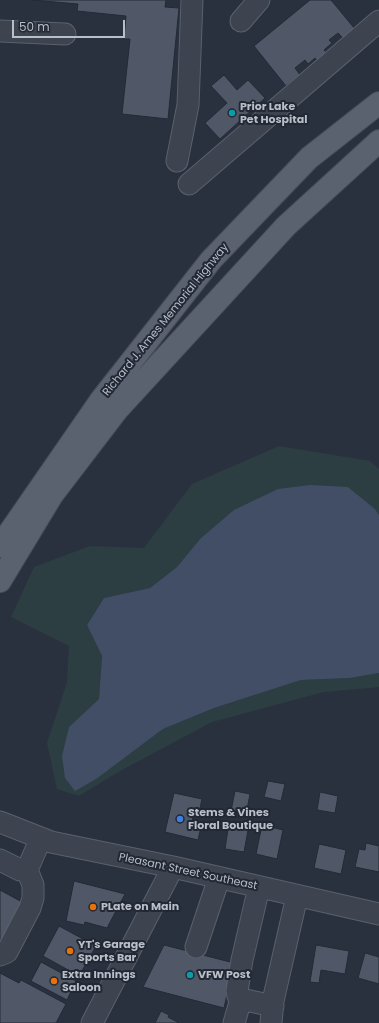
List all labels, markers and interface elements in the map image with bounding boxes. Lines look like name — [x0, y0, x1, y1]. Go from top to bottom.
scale bar — [14, 12, 127, 38]
text: 50 m — [19, 18, 50, 35]
place label: Prior Lake Pet Hospital — [240, 100, 308, 126]
marker: Prior Lake Pet Hospital — [227, 108, 237, 118]
street label: Richard J. Ames Memorial Highway — [100, 241, 232, 399]
place label: Stems & Vines Floral Boutique — [188, 806, 273, 832]
marker: Stems & Vines Floral Boutique — [175, 814, 185, 824]
street label: Pleasant Street Southeast — [118, 851, 258, 893]
place label: PLate on Main — [101, 900, 179, 914]
marker: PLate on Main — [88, 902, 98, 912]
place label: YT's Garage Sports Bar — [78, 938, 145, 964]
marker: YT's Garage Sports Bar — [65, 946, 75, 956]
place label: Extra Innings Saloon — [62, 968, 136, 994]
place label: VFW Post — [198, 968, 250, 982]
marker: VFW Post — [185, 970, 195, 980]
marker: Extra Innings Saloon — [49, 976, 59, 986]

